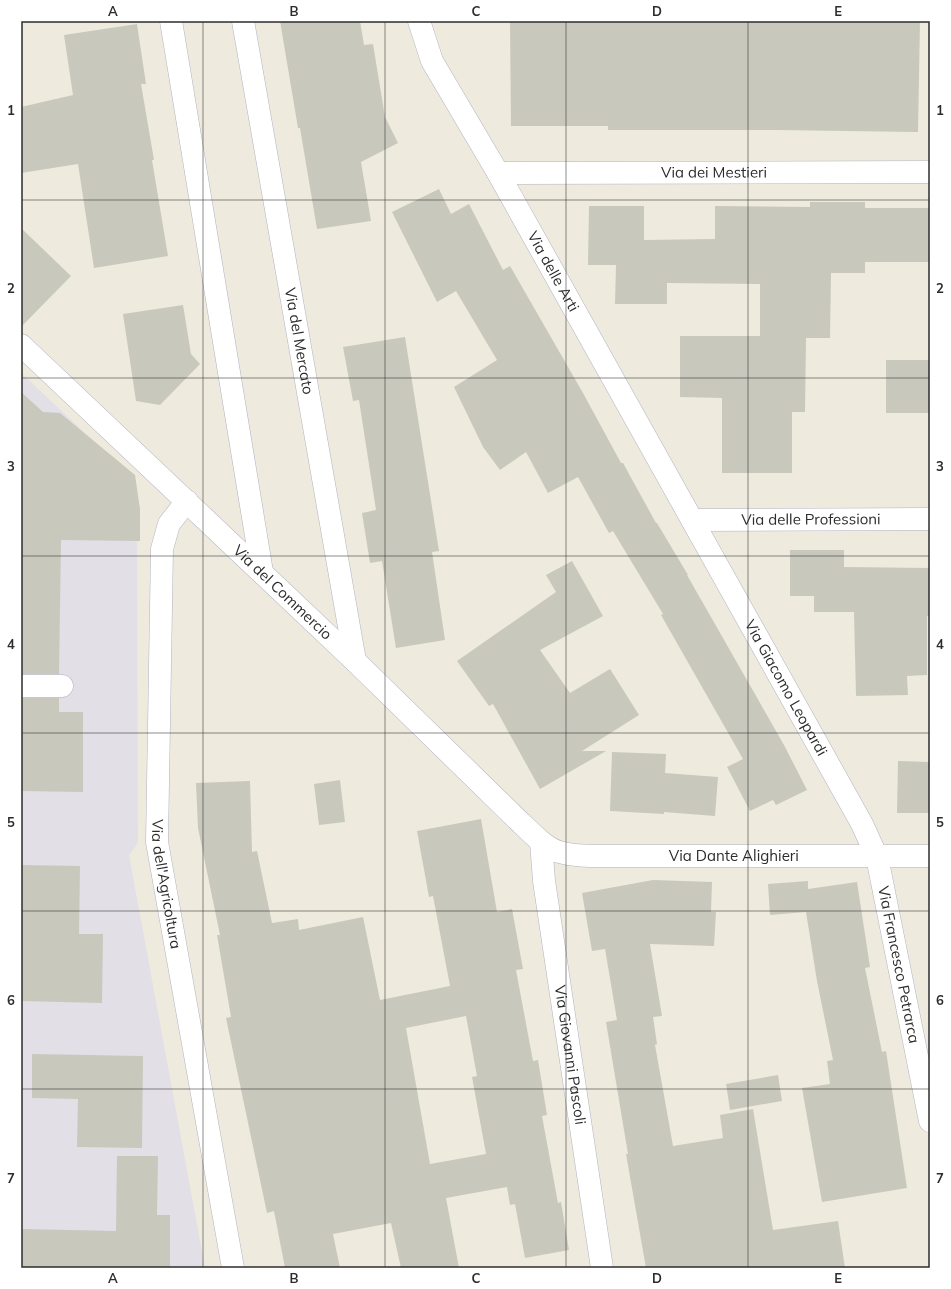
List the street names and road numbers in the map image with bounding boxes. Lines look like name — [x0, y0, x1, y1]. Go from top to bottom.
street label: Via dei Mestieri — [661, 162, 767, 182]
street label: Via delle Arti — [524, 228, 584, 315]
street label: Via del Mercato — [281, 286, 318, 396]
street label: Via delle Professioni — [741, 509, 881, 529]
street label: Via del Commercio — [229, 541, 336, 643]
street label: Via Giacomo Leopardi — [741, 616, 832, 759]
street label: Via dell'Agricoltura — [148, 819, 186, 950]
street label: Via Dante Alighieri — [669, 846, 799, 865]
street label: Via Francesco Petrarca — [874, 884, 924, 1045]
street label: Via Giovanni Pascoli — [551, 984, 590, 1126]

